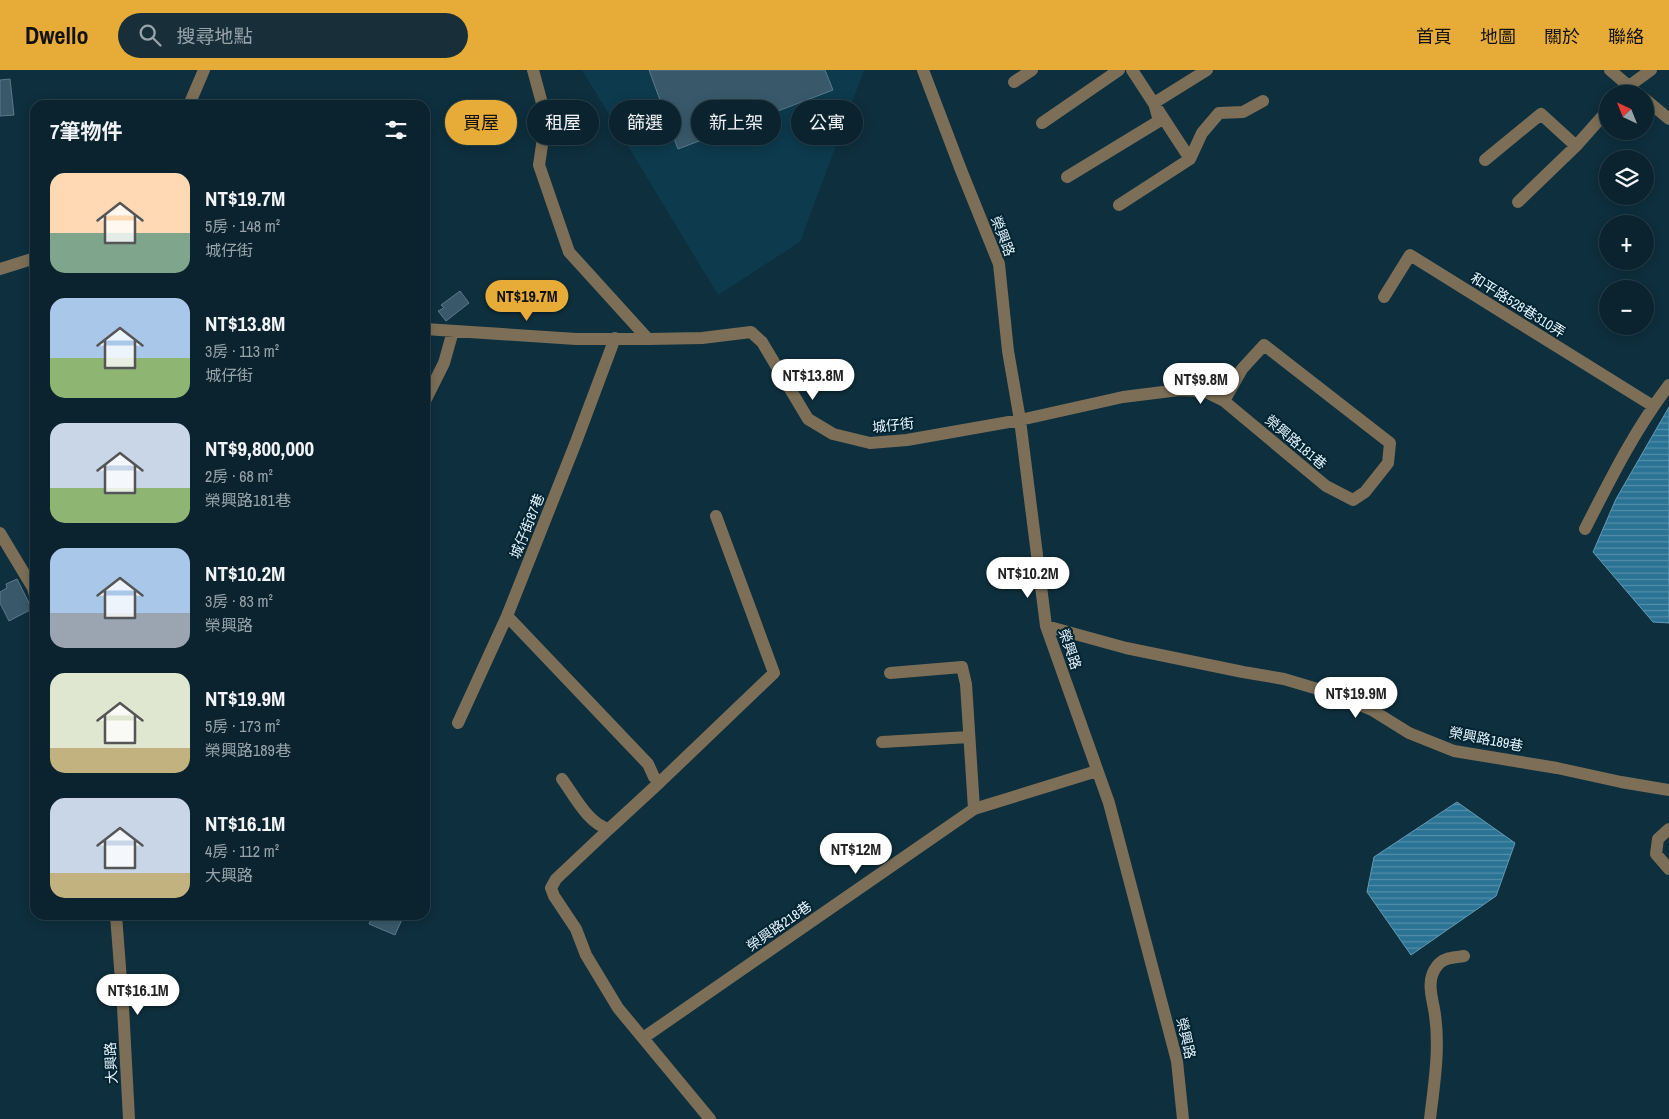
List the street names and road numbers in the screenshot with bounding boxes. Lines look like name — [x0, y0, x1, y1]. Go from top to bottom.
street label: 榮興路 — [987, 213, 1019, 259]
street label: 和平路528巷310弄 — [1467, 269, 1569, 341]
street label: 榮興路181巷 — [1261, 411, 1331, 473]
street label: 城仔街 — [871, 414, 915, 436]
street label: 城仔街87巷 — [506, 491, 548, 561]
street label: 榮興路 — [1055, 626, 1085, 672]
street label: 榮興路189巷 — [1447, 723, 1525, 755]
street label: 榮興路218巷 — [743, 897, 815, 955]
street label: 榮興路 — [1173, 1016, 1199, 1060]
street label: 大興路 — [101, 1042, 121, 1084]

